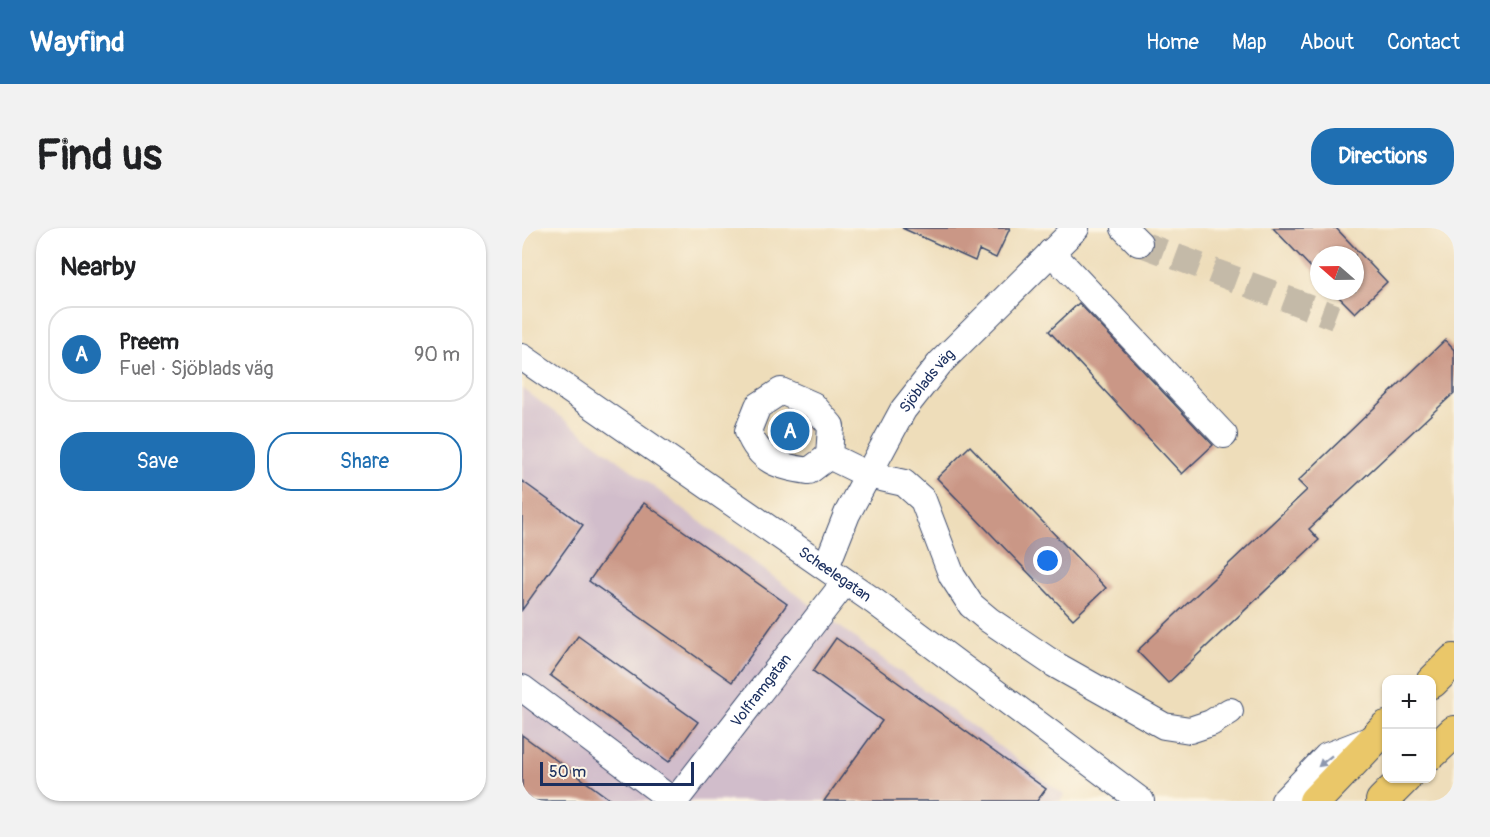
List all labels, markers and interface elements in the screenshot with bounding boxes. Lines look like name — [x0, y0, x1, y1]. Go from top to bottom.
text: Wayfind — [30, 25, 125, 60]
text: Home — [1146, 29, 1199, 56]
text: Map — [1232, 29, 1267, 56]
text: About — [1300, 29, 1354, 56]
text: Contact — [1387, 29, 1460, 56]
button: Directions — [1311, 128, 1454, 185]
text: Find us — [36, 130, 162, 182]
north arrow — [1310, 246, 1364, 300]
text: Nearby — [60, 251, 136, 283]
text: Preem — [119, 328, 179, 356]
text: A — [75, 342, 88, 367]
text: 90 m — [414, 342, 460, 367]
street label: Sjöblads väg — [895, 345, 958, 416]
text: Fuel · Sjöblads väg — [119, 356, 274, 381]
pin: A — [770, 408, 810, 454]
button: Save — [60, 432, 255, 491]
button: Share — [267, 432, 462, 491]
street label: Scheelegatan — [795, 542, 875, 606]
your location — [1033, 546, 1062, 575]
street label: Volframgatan — [726, 650, 795, 731]
map controls — [1382, 675, 1436, 783]
button: + — [1382, 675, 1436, 729]
button: − — [1382, 729, 1436, 783]
one-way arrow — [1317, 754, 1333, 767]
scale bar — [540, 759, 694, 786]
text: 50 m — [549, 762, 586, 782]

